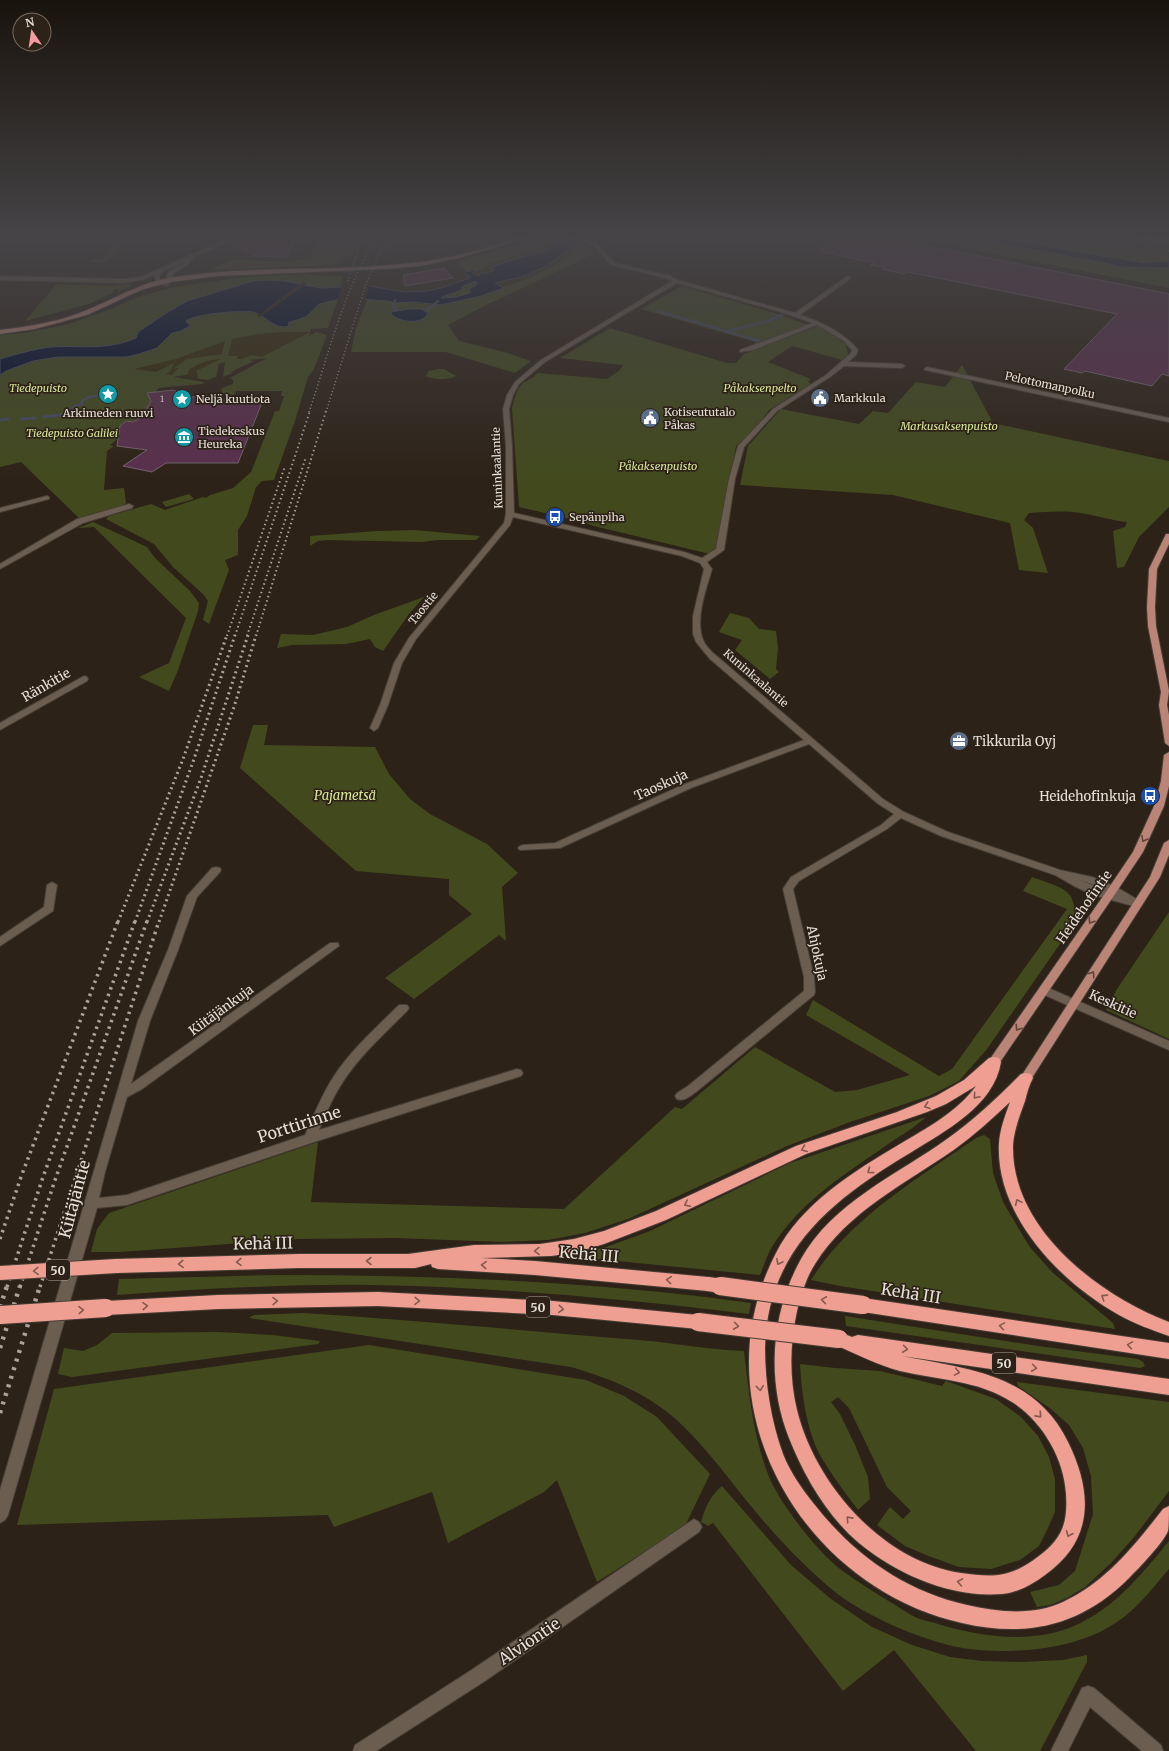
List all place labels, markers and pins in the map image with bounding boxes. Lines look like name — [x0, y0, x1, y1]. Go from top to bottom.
place icon: Arkimeden ruuvi — [97, 383, 119, 405]
public building icon: Markkula — [809, 387, 831, 409]
place icon: Neljä kuutiota — [171, 388, 193, 410]
place label: Markkula — [834, 391, 886, 405]
place label: Neljä kuutiota — [196, 392, 270, 406]
place label: Kotiseututalo Påkas — [664, 405, 736, 432]
place label: Arkimeden ruuvi — [62, 406, 154, 420]
public building icon: Kotiseututalo Påkas — [639, 407, 661, 429]
place label: Tiedekeskus Heureka — [198, 424, 265, 451]
museum icon: Tiedekeskus Heureka — [173, 426, 195, 448]
bus stop icon: Sepänpiha — [544, 506, 566, 528]
place label: Sepänpiha — [569, 510, 625, 524]
office icon: Tikkurila Oyj — [948, 730, 970, 752]
place label: Tikkurila Oyj — [973, 733, 1056, 750]
bus stop icon: Heidehofinkuja — [1139, 785, 1161, 807]
place label: Heidehofinkuja — [1039, 788, 1136, 805]

